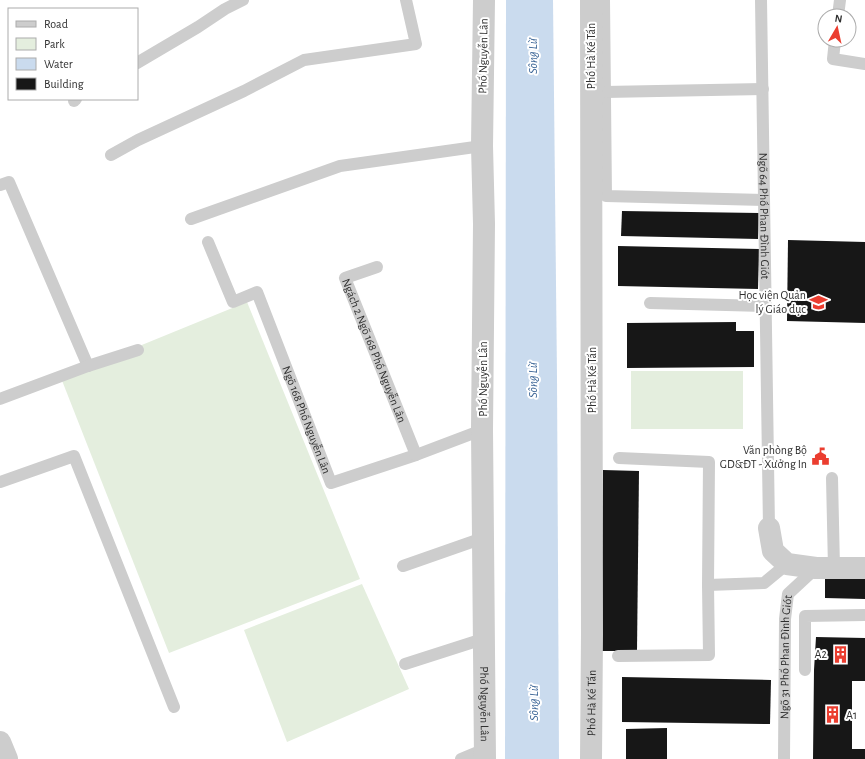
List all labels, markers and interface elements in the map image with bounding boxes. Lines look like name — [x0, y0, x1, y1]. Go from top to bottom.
legend — [8, 8, 138, 100]
north arrow — [817, 8, 857, 48]
text: N — [834, 13, 843, 25]
text: Road — [44, 18, 68, 30]
street label: Phố Nguyễn Lân — [475, 18, 491, 94]
street label: Phố Hà Kế Tấn — [585, 23, 597, 89]
water label: Sông Lừ — [527, 37, 540, 74]
text: Park — [44, 38, 65, 50]
text: Water — [44, 58, 73, 70]
text: Building — [44, 78, 84, 90]
street label: Ngõ 64 Phố Phan Đình Giót — [757, 152, 771, 280]
street label: Ngách 2 Ngõ 168 Phố Nguyễn Lân — [340, 277, 408, 424]
place label: Học viện Quản lý Giáo dục — [738, 289, 806, 316]
school or university icon: Học viện Quản lý Giáo dục — [809, 292, 829, 312]
street label: Phố Nguyễn Lân — [476, 341, 490, 417]
street label: Phố Hà Kế Tấn — [586, 347, 598, 413]
water label: Sông Lừ — [527, 361, 540, 398]
street label: Ngõ 168 Phố Nguyễn Lân — [280, 364, 333, 475]
place label: Văn phòng Bộ GD&ĐT - Xưởng In — [720, 444, 807, 470]
public building icon: Văn phòng Bộ GD&ĐT - Xưởng In — [810, 447, 830, 467]
street label: Ngõ 31 Phố Phan Đình Giót — [778, 594, 794, 719]
building icon: A2 — [830, 644, 850, 664]
place label: A2 — [815, 648, 828, 660]
street label: Phố Nguyễn Lân — [478, 666, 492, 742]
street label: Phố Hà Kế Tấn — [585, 670, 598, 736]
water label: Sông Lừ — [528, 684, 541, 721]
building icon: A1 — [823, 705, 843, 725]
place label: A1 — [846, 709, 857, 721]

